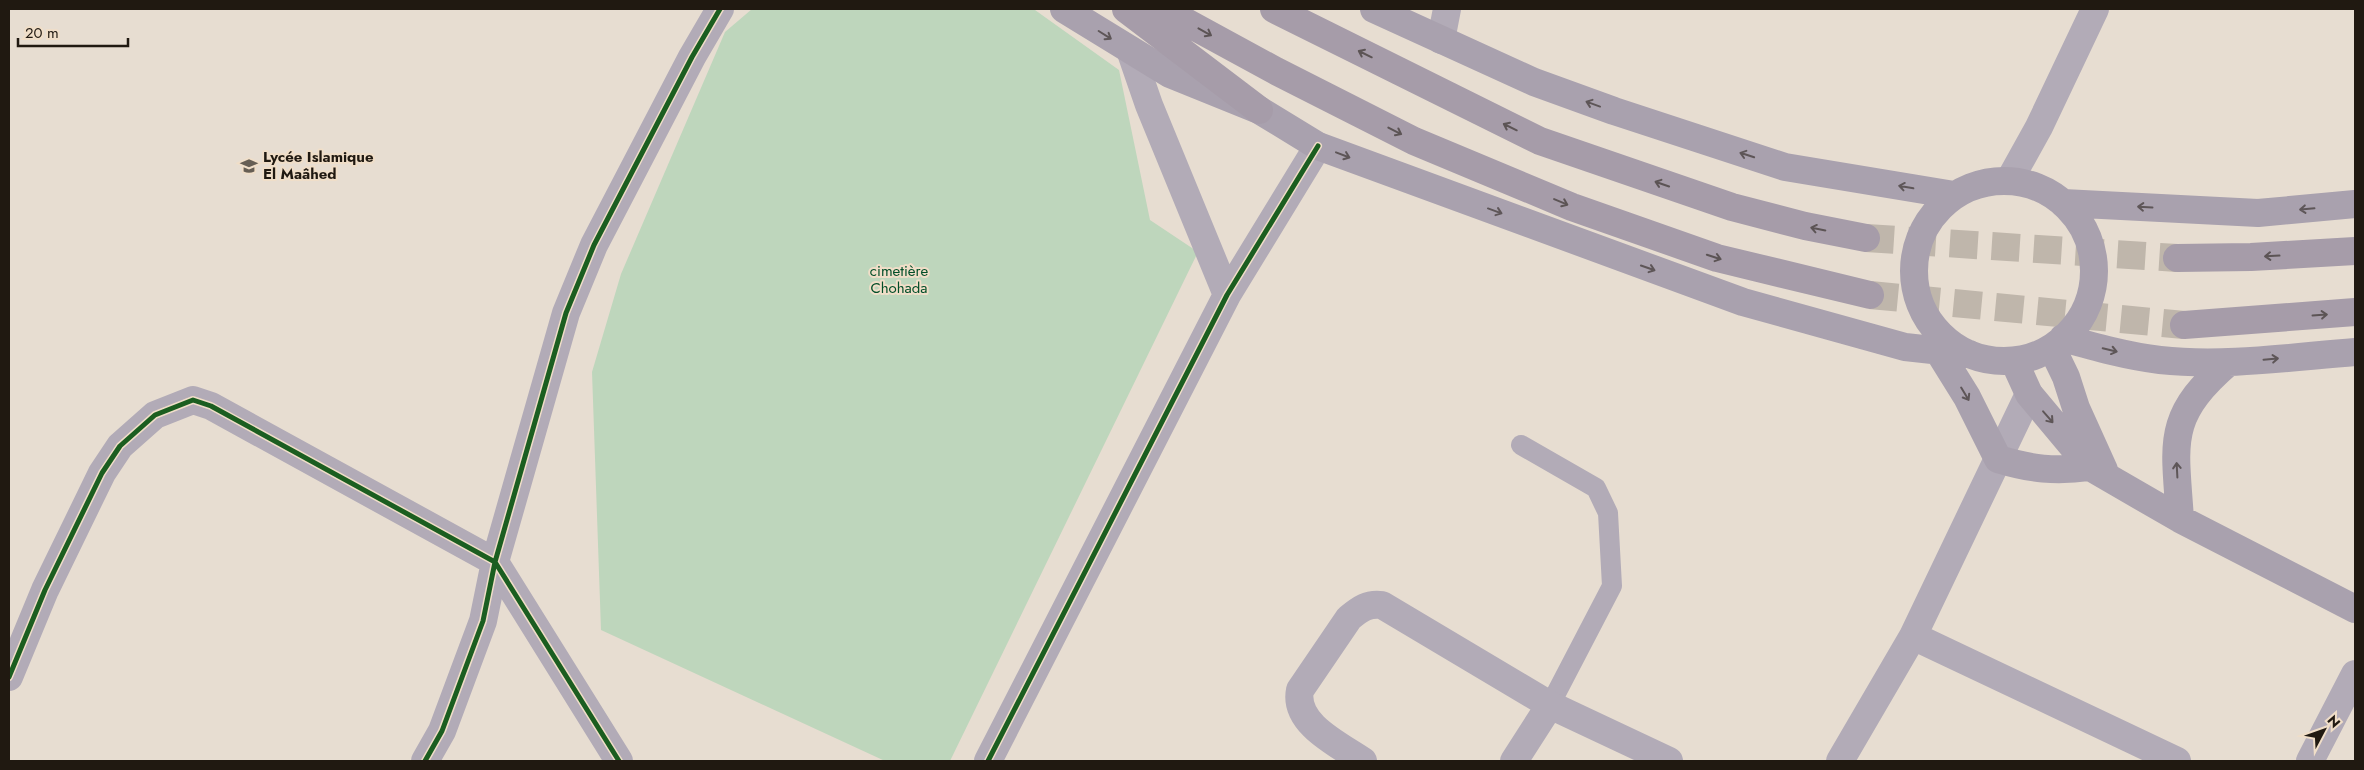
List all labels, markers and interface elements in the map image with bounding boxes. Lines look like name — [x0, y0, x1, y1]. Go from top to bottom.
scale bar — [18, 15, 128, 47]
text: 20 m — [25, 22, 59, 44]
one-way arrow — [1197, 27, 1212, 37]
one-way arrow — [1098, 30, 1112, 40]
one-way arrow — [1357, 49, 1372, 59]
one-way arrow — [1586, 99, 1601, 108]
one-way arrow — [1503, 121, 1518, 131]
one-way arrow — [1387, 127, 1402, 136]
place label: Lycée Islamique El Maâhed — [263, 146, 374, 185]
one-way arrow — [1740, 149, 1756, 159]
one-way arrow — [1335, 151, 1350, 160]
school or university icon: Lycée Islamique El Maâhed — [239, 156, 259, 176]
one-way arrow — [1655, 179, 1670, 188]
one-way arrow — [1899, 182, 1915, 192]
one-way arrow — [1553, 198, 1568, 208]
one-way arrow — [2137, 203, 2153, 212]
one-way arrow — [2299, 204, 2315, 213]
one-way arrow — [1487, 207, 1503, 216]
one-way arrow — [1810, 223, 1826, 233]
one-way arrow — [1705, 252, 1721, 262]
one-way arrow — [2264, 252, 2280, 261]
park label: cimetière Chohada — [870, 260, 928, 299]
one-way arrow — [1639, 264, 1655, 274]
one-way arrow — [2312, 310, 2328, 319]
one-way arrow — [2101, 346, 2117, 355]
one-way arrow — [2263, 354, 2279, 364]
one-way arrow — [1960, 386, 1970, 400]
one-way arrow — [2043, 410, 2054, 423]
one-way arrow — [2172, 462, 2181, 478]
north arrow — [2299, 705, 2349, 755]
text: N — [2323, 711, 2345, 732]

